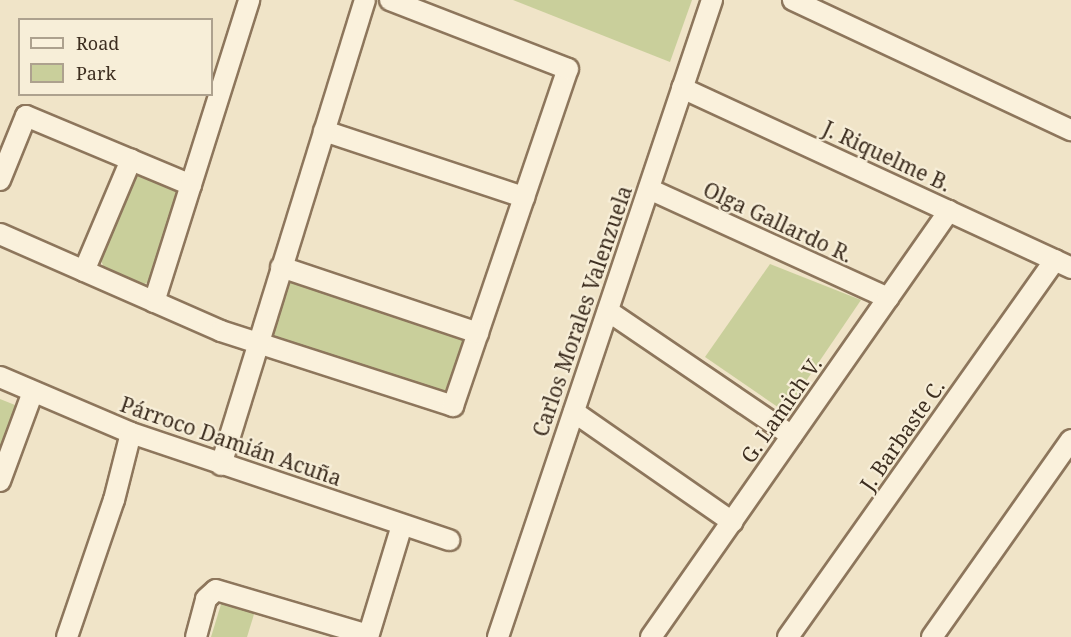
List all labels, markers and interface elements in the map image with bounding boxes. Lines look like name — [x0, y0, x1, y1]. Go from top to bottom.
legend — [18, 18, 213, 96]
text: Road — [76, 31, 119, 55]
text: Park — [76, 61, 116, 85]
street label: J. Riquelme B. — [819, 115, 955, 197]
street label: Olga Gallardo R. — [699, 176, 857, 268]
street label: Carlos Morales Valenzuela — [527, 182, 637, 440]
street label: G. Lamich V. — [735, 352, 827, 468]
street label: J. Barbaste C. — [854, 374, 950, 496]
street label: Párroco Damián Acuña — [117, 391, 345, 491]

